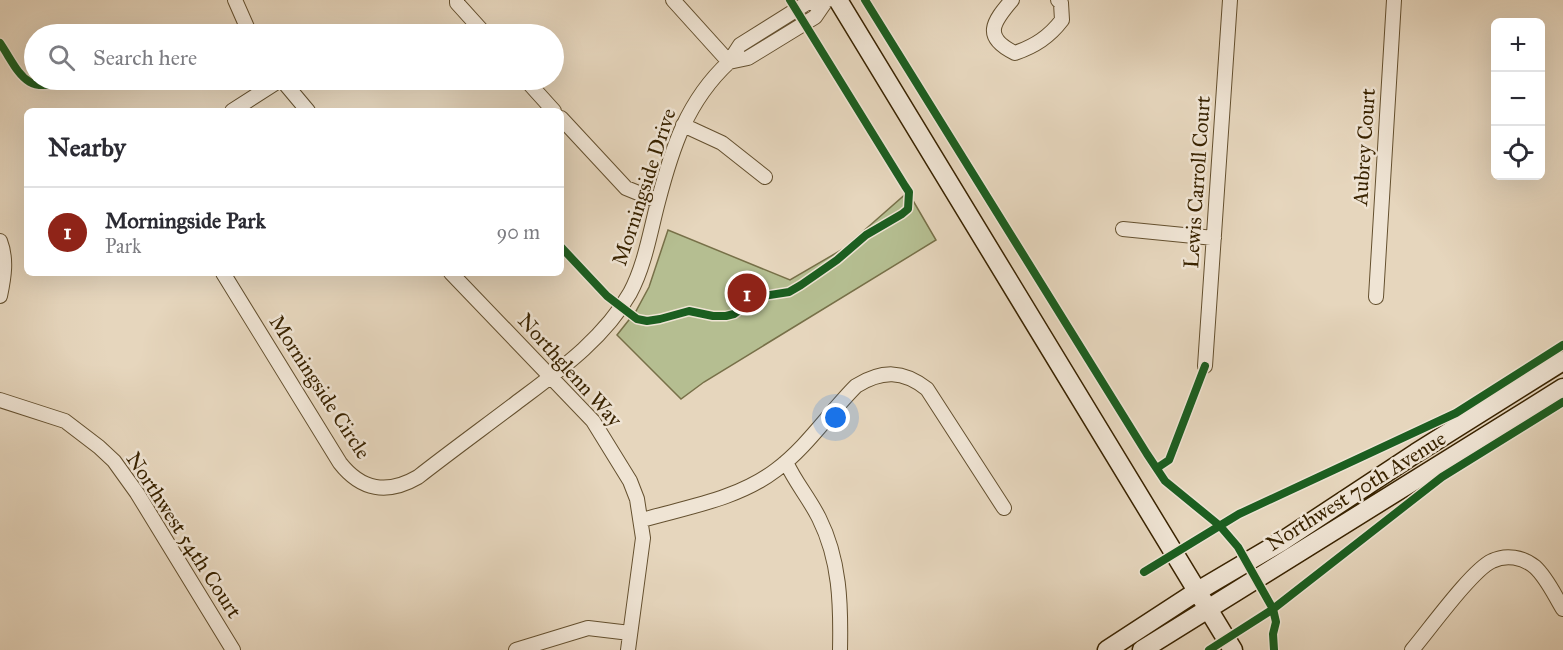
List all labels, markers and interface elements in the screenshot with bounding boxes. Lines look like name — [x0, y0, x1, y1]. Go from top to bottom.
map controls — [1491, 18, 1545, 180]
button: + — [1491, 18, 1545, 72]
search box — [24, 24, 564, 90]
icon: search — [45, 41, 78, 74]
text: Search here — [93, 44, 197, 71]
button: − — [1491, 72, 1545, 126]
street label: Aubrey Court — [1347, 87, 1381, 208]
street label: Lewis Carroll Court — [1178, 94, 1216, 269]
street label: Morningside Drive — [606, 105, 682, 269]
button: locate — [1491, 126, 1545, 180]
text: Nearby — [48, 131, 126, 163]
text: Morningside Park — [105, 207, 266, 234]
text: 1 — [64, 220, 71, 244]
text: 90 m — [497, 220, 540, 244]
text: Park — [105, 234, 141, 258]
pin: 1 — [728, 270, 766, 316]
street label: Northglenn Way — [512, 308, 629, 433]
street label: Morningside Circle — [264, 310, 376, 464]
your location — [821, 403, 850, 432]
street label: Northwest 70th Avenue — [1261, 425, 1451, 557]
street label: Northwest 54th Court — [121, 447, 248, 623]

